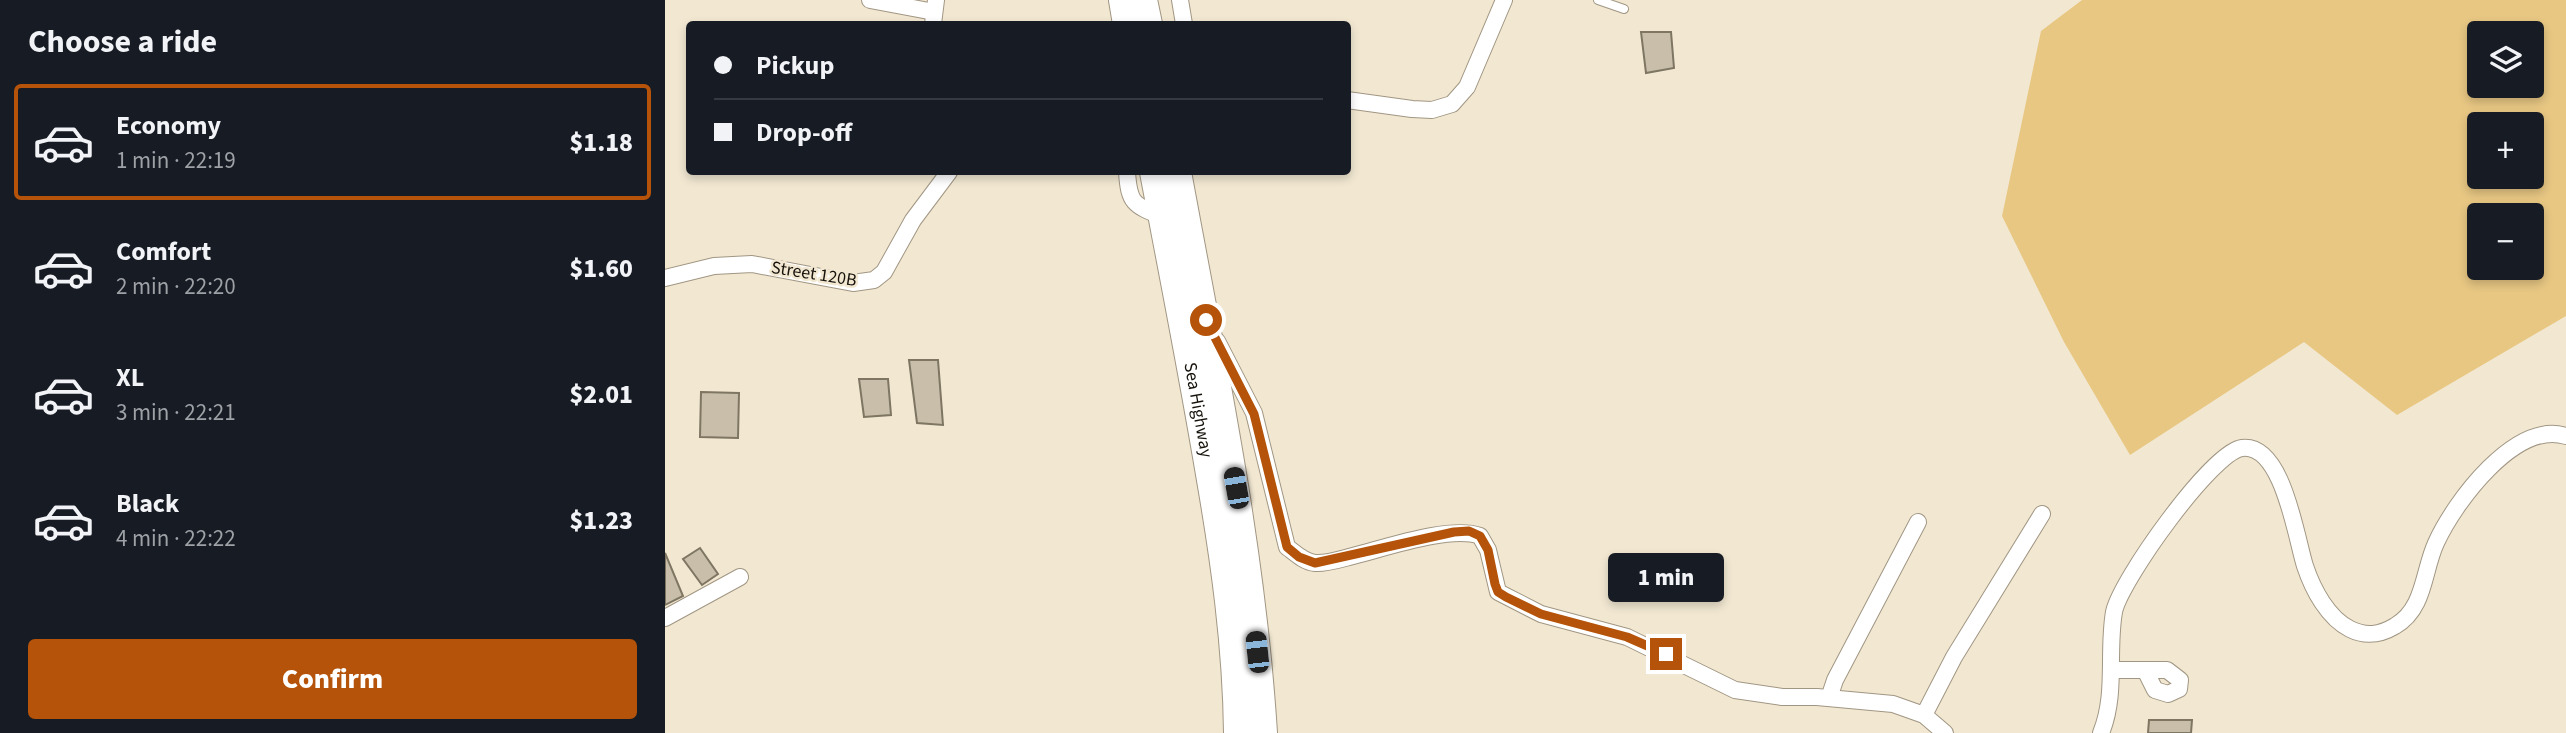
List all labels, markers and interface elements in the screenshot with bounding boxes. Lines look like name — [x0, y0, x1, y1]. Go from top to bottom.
text: Choose a ride — [28, 19, 217, 65]
map controls — [2467, 21, 2544, 280]
button: layers — [2467, 21, 2544, 98]
text: Pickup — [756, 47, 834, 84]
text: Economy — [116, 107, 221, 144]
icon: car — [32, 111, 95, 174]
button: + — [2467, 112, 2544, 189]
text: Drop-off — [756, 114, 852, 151]
text: $1.18 — [569, 124, 633, 161]
text: 1 min · 22:19 — [116, 144, 236, 177]
button: − — [2467, 203, 2544, 280]
text: Comfort — [116, 233, 211, 270]
icon: car — [32, 237, 95, 300]
text: $1.60 — [569, 250, 633, 287]
street label: Street 120B — [770, 255, 858, 293]
text: 2 min · 22:20 — [116, 270, 236, 303]
route start — [1190, 304, 1222, 336]
text: XL — [116, 359, 144, 396]
street label: Sea Highway — [1178, 360, 1220, 460]
icon: car — [32, 363, 95, 426]
text: $2.01 — [569, 376, 633, 413]
text: 3 min · 22:21 — [116, 396, 236, 429]
car — [1223, 465, 1250, 511]
text: Black — [116, 485, 179, 522]
icon: car — [32, 489, 95, 552]
text: $1.23 — [569, 502, 633, 539]
text: 4 min · 22:22 — [116, 522, 236, 555]
callout: 1 min — [1608, 552, 1724, 602]
text: 1 min — [1638, 561, 1694, 594]
car — [1245, 630, 1270, 674]
route end — [1650, 638, 1682, 670]
button: Confirm — [28, 639, 637, 719]

